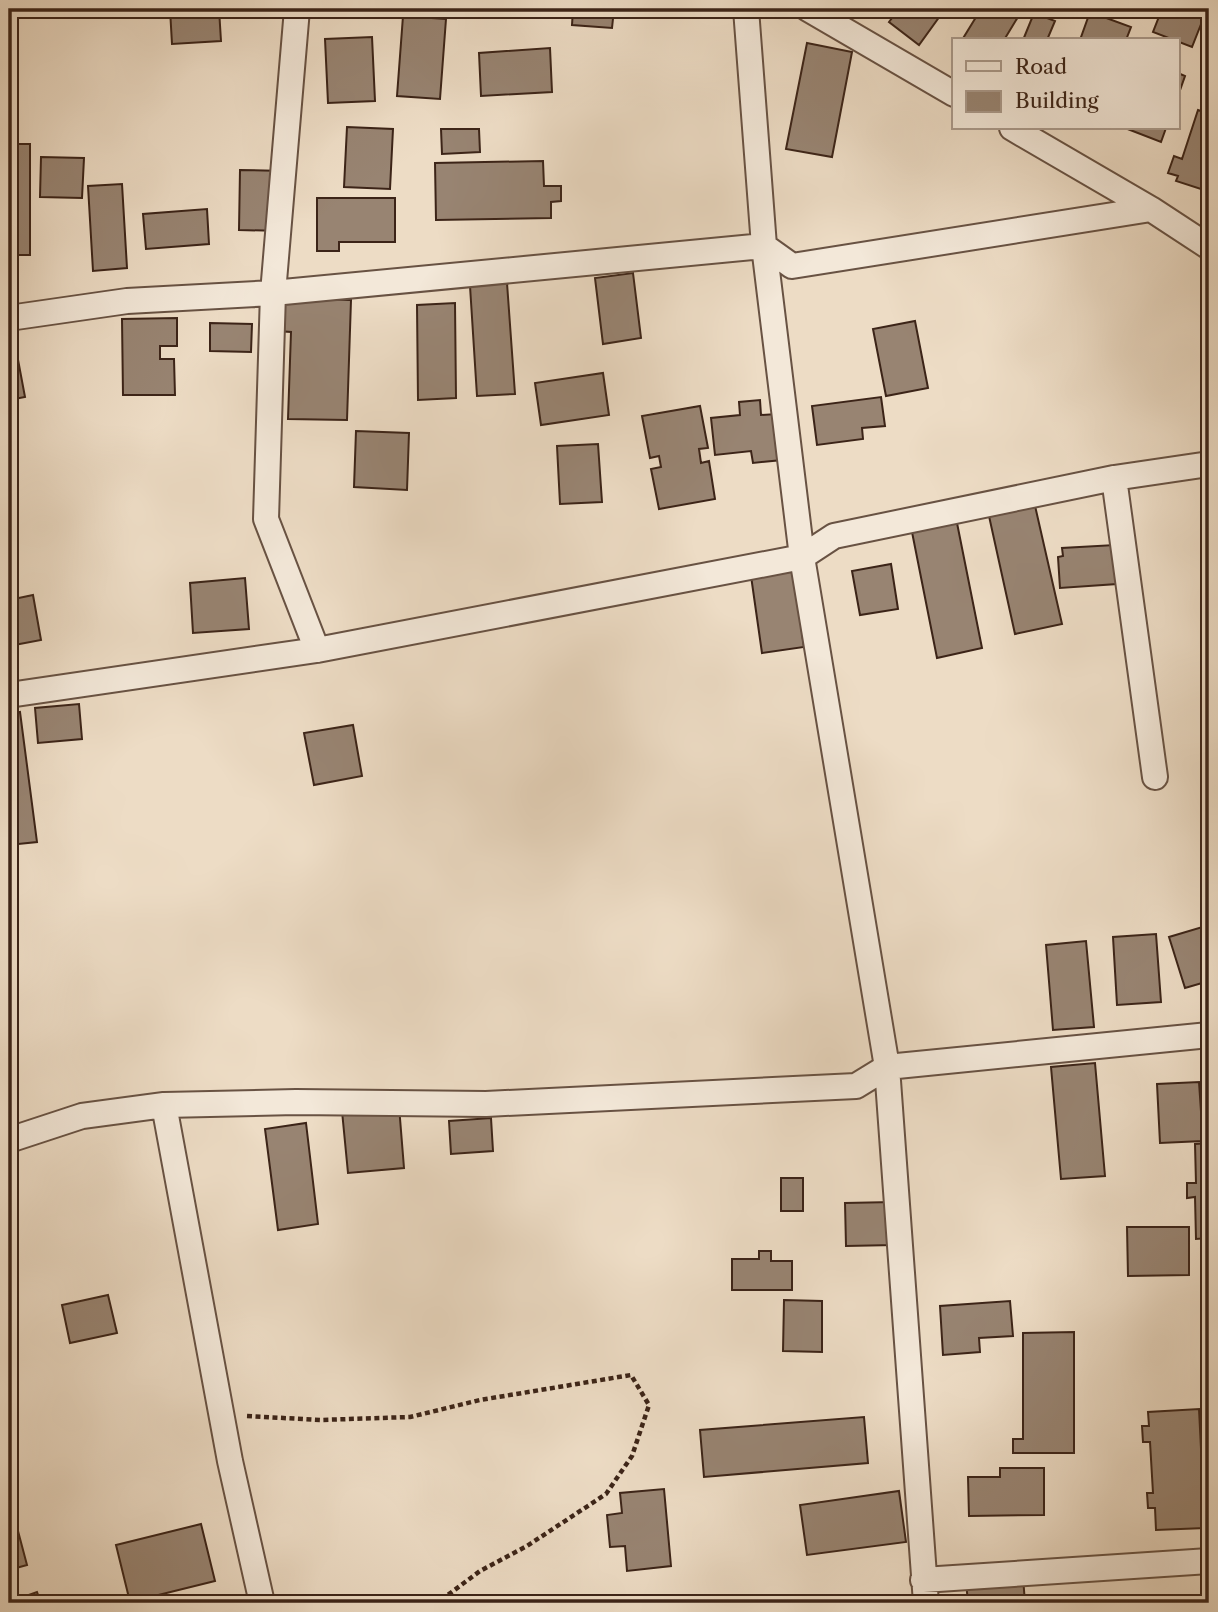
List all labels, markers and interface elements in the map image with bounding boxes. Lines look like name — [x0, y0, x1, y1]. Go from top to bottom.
legend — [952, 38, 1180, 130]
text: Road — [1015, 54, 1067, 79]
text: Building — [1015, 88, 1100, 113]

